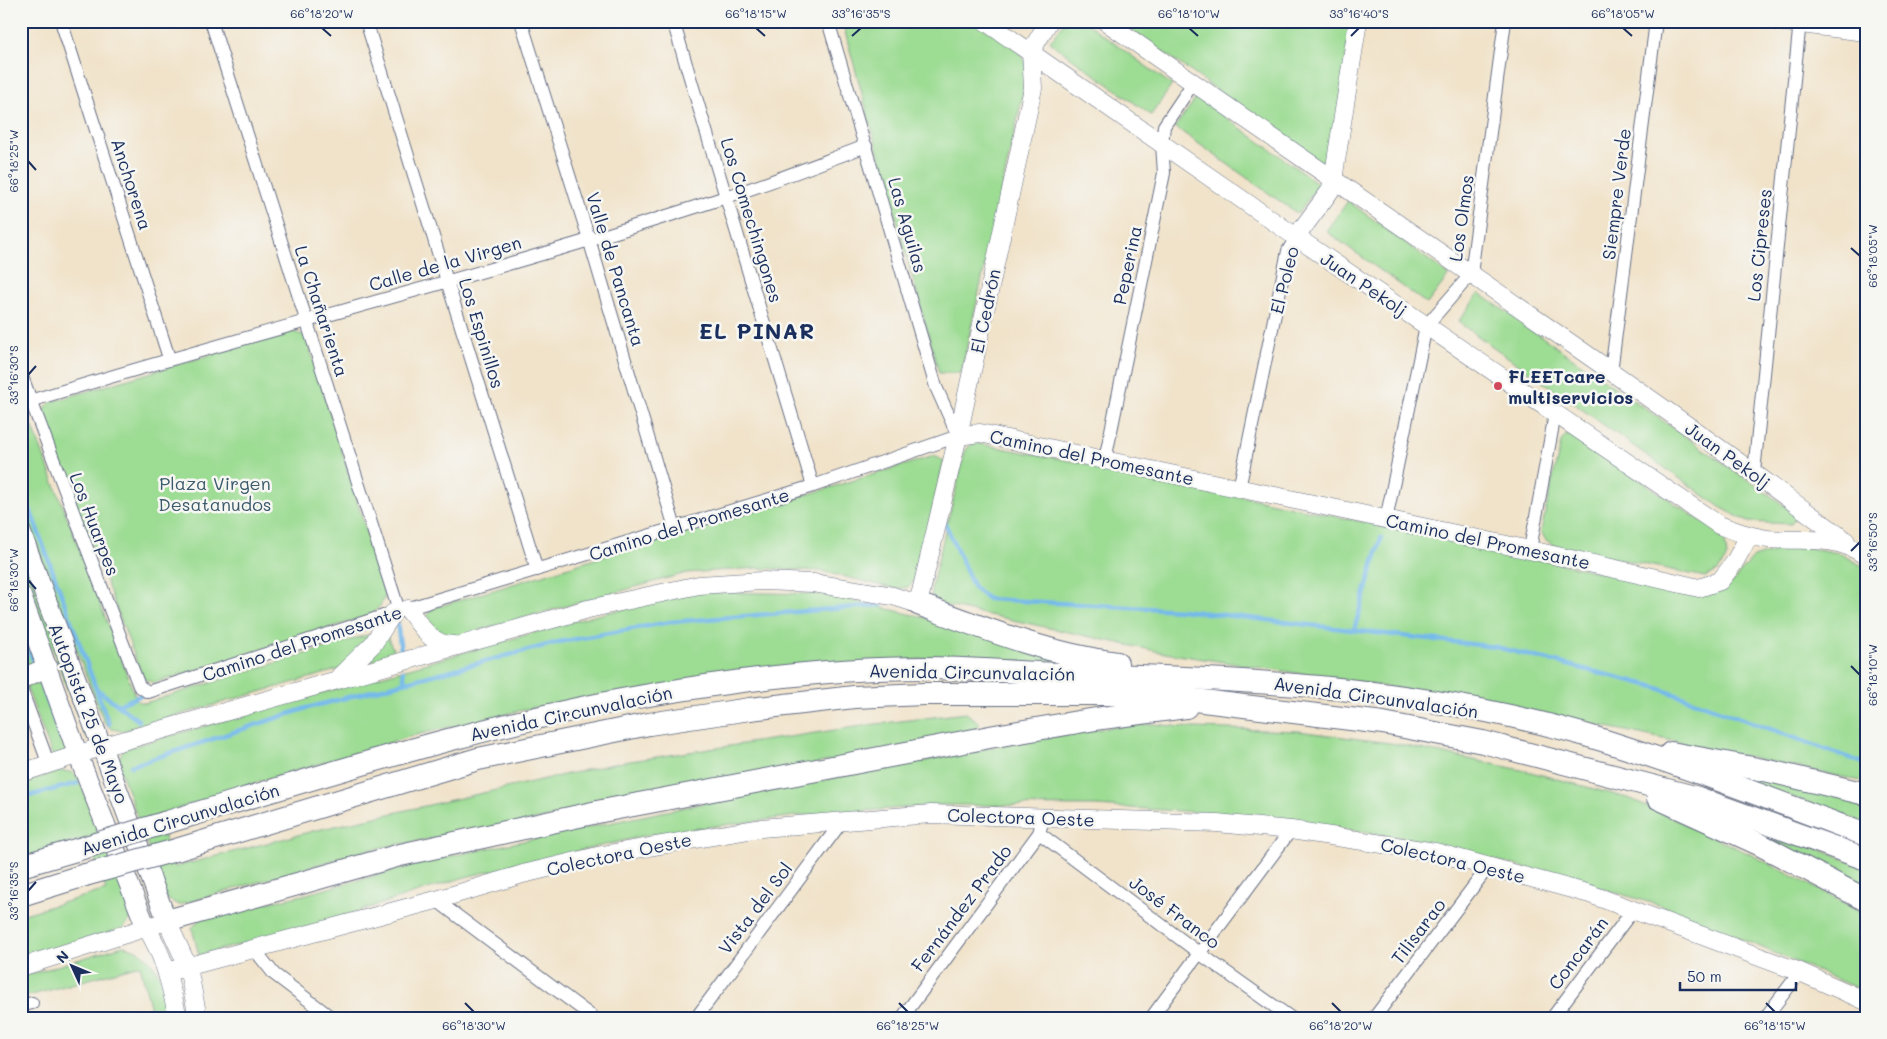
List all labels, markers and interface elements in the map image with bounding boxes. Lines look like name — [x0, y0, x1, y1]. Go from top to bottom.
text: 66°18'20"W — [290, 5, 354, 21]
text: 66°18'15"W — [725, 5, 787, 21]
text: 33°16'35"S — [832, 5, 891, 21]
text: 66°18'10"W — [1158, 5, 1220, 21]
text: 33°16'40"S — [1329, 5, 1389, 21]
text: 66°18'05"W — [1591, 5, 1655, 21]
street label: Siempre Verde — [1596, 127, 1636, 261]
text: 66°18'25"W — [5, 130, 21, 192]
street label: Anchorena — [106, 135, 158, 233]
street label: Los Comechingones — [716, 135, 788, 305]
street label: Los Olmos — [1443, 173, 1479, 263]
street label: Las Aguilas — [883, 175, 933, 275]
street label: Los Cipreses — [1741, 188, 1777, 302]
street label: Valle de Pancanta — [581, 189, 651, 349]
street label: Peperina — [1107, 223, 1147, 307]
text: 66°18'05"W — [1864, 224, 1880, 288]
street label: Calle de la Virgen — [366, 230, 524, 296]
street label: La Chañarienta — [289, 242, 355, 380]
street label: El Poleo — [1264, 244, 1304, 316]
street label: Juan Pekolj — [1316, 246, 1412, 322]
street label: El Cedrón — [964, 267, 1006, 355]
street label: Los Espinillos — [454, 275, 510, 391]
district label: EL PINAR — [699, 316, 815, 345]
text: 33°16'30"S — [5, 345, 21, 405]
place label: FLEETcare multiservicios — [1508, 364, 1633, 409]
marker: FLEETcare multiservicios — [1492, 380, 1504, 392]
street label: Juan Pekolj — [1681, 416, 1775, 494]
street label: Camino del Promesante — [988, 424, 1196, 490]
street label: Los Huarpes — [64, 469, 126, 579]
park label: Plaza Virgen Desatanudos — [158, 471, 272, 516]
street label: Camino del Promesante — [586, 482, 792, 566]
street label: Camino del Promesante — [1384, 508, 1592, 574]
text: 33°16'50"S — [1864, 512, 1880, 572]
text: 66°18'30"W — [5, 548, 21, 612]
street label: Camino del Promesante — [199, 599, 405, 687]
street label: Autopista 25 de Mayo — [44, 619, 135, 807]
text: 66°18'10"W — [1864, 644, 1880, 706]
street label: Avenida Circunvalación — [869, 658, 1075, 686]
street label: Avenida Circunvalación — [1272, 671, 1480, 723]
street label: Avenida Circunvalación — [468, 680, 674, 746]
street label: Avenida Circunvalación — [78, 777, 282, 861]
street label: Colectora Oeste — [947, 802, 1095, 832]
street label: Colectora Oeste — [544, 827, 694, 881]
street label: Colectora Oeste — [1378, 832, 1528, 888]
street label: Fernández Prado — [905, 839, 1017, 976]
street label: Vista del Sol — [713, 857, 797, 959]
text: 33°16'35"S — [5, 861, 21, 920]
street label: José Franco — [1125, 870, 1226, 954]
street label: Tilisarao — [1385, 893, 1451, 969]
street label: Concarán — [1543, 912, 1613, 994]
north arrow — [48, 942, 98, 992]
text: N — [52, 946, 73, 967]
scale bar — [1680, 959, 1796, 991]
text: 50 m — [1687, 966, 1722, 986]
text: 66°18'30"W — [442, 1017, 506, 1033]
text: 66°18'25"W — [877, 1017, 939, 1033]
text: 66°18'20"W — [1309, 1017, 1373, 1033]
text: 66°18'15"W — [1744, 1017, 1806, 1033]

